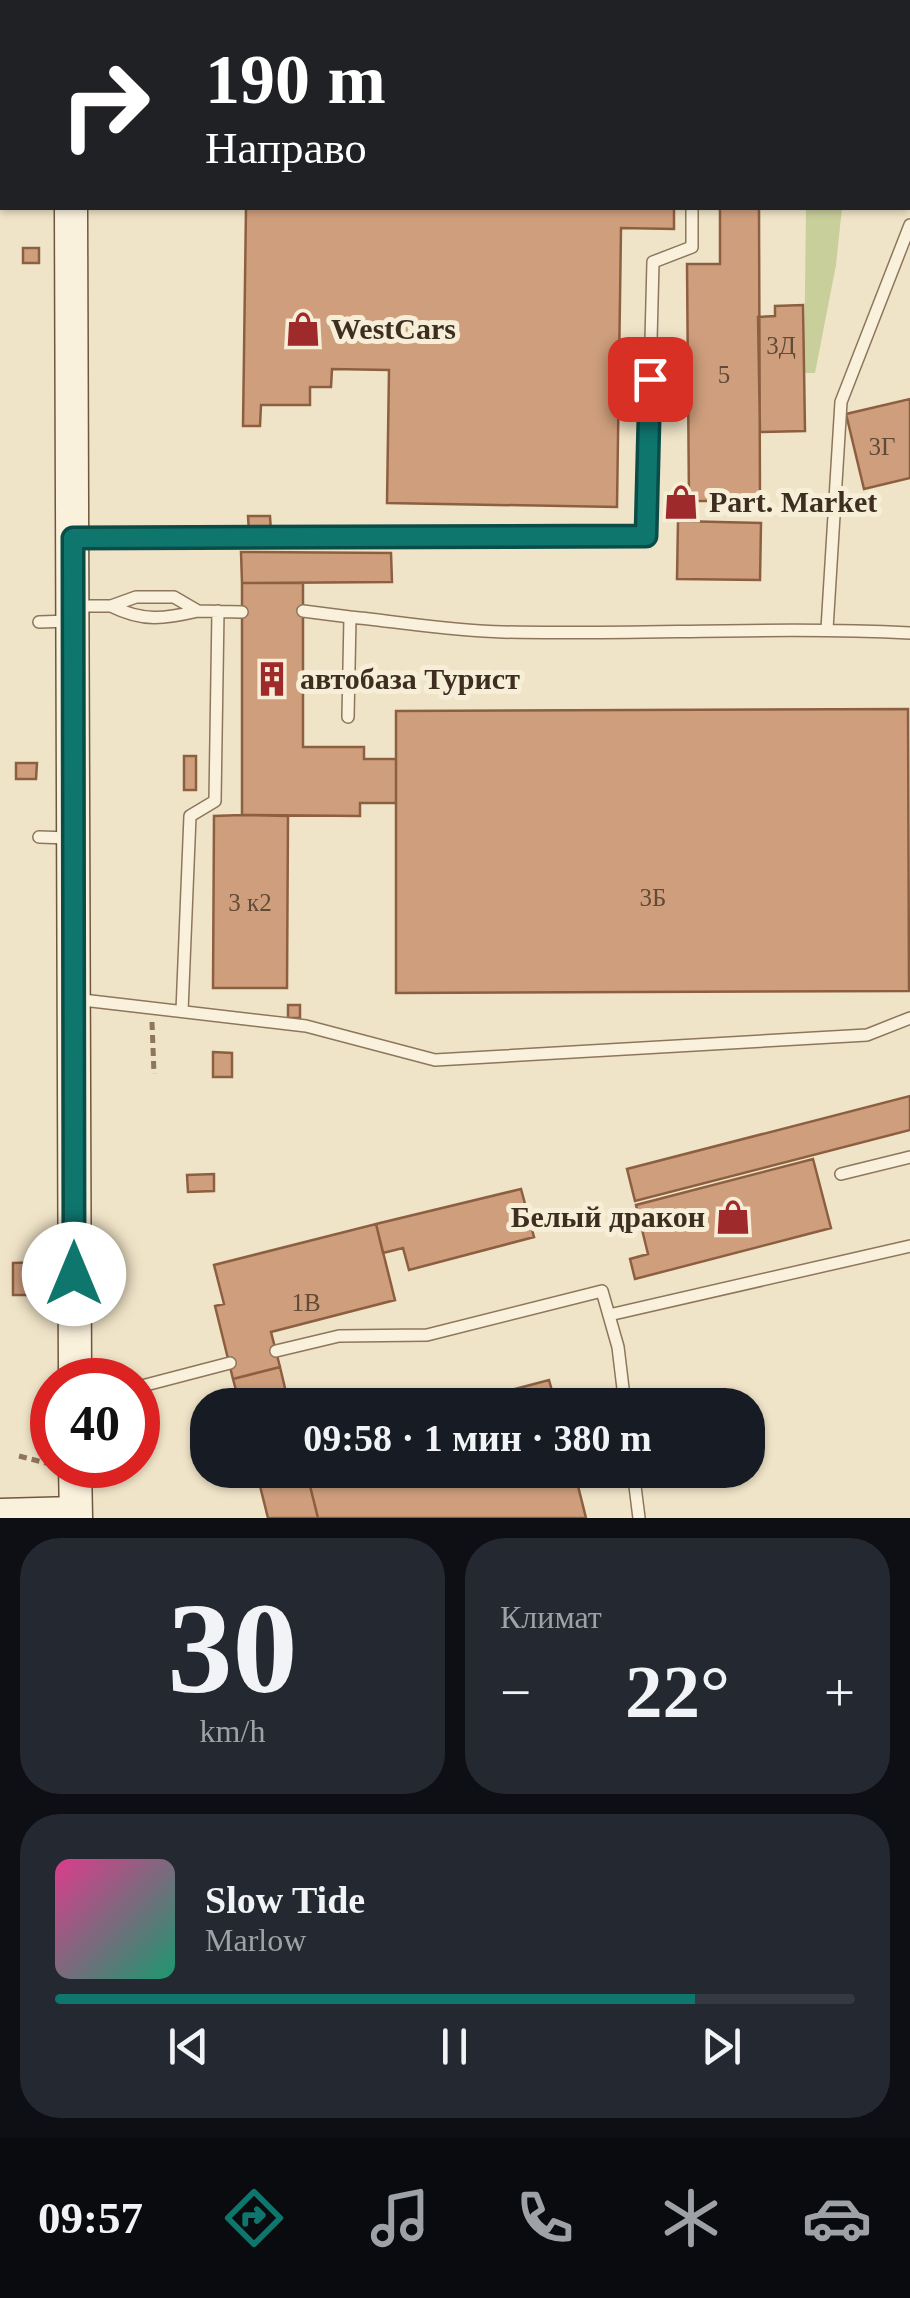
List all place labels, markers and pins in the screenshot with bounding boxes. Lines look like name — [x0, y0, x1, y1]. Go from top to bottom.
shop icon: WestCars — [284, 310, 322, 348]
place label: WestCars — [331, 312, 456, 345]
pin — [608, 337, 693, 422]
shop icon: Part. Market — [662, 483, 700, 521]
place label: Part. Market — [709, 485, 877, 518]
building icon: автобаза Турист — [253, 660, 291, 698]
place label: автобаза Турист — [300, 662, 520, 695]
shop icon: Белый дракон — [714, 1198, 752, 1236]
place label: Белый дракон — [511, 1200, 705, 1233]

